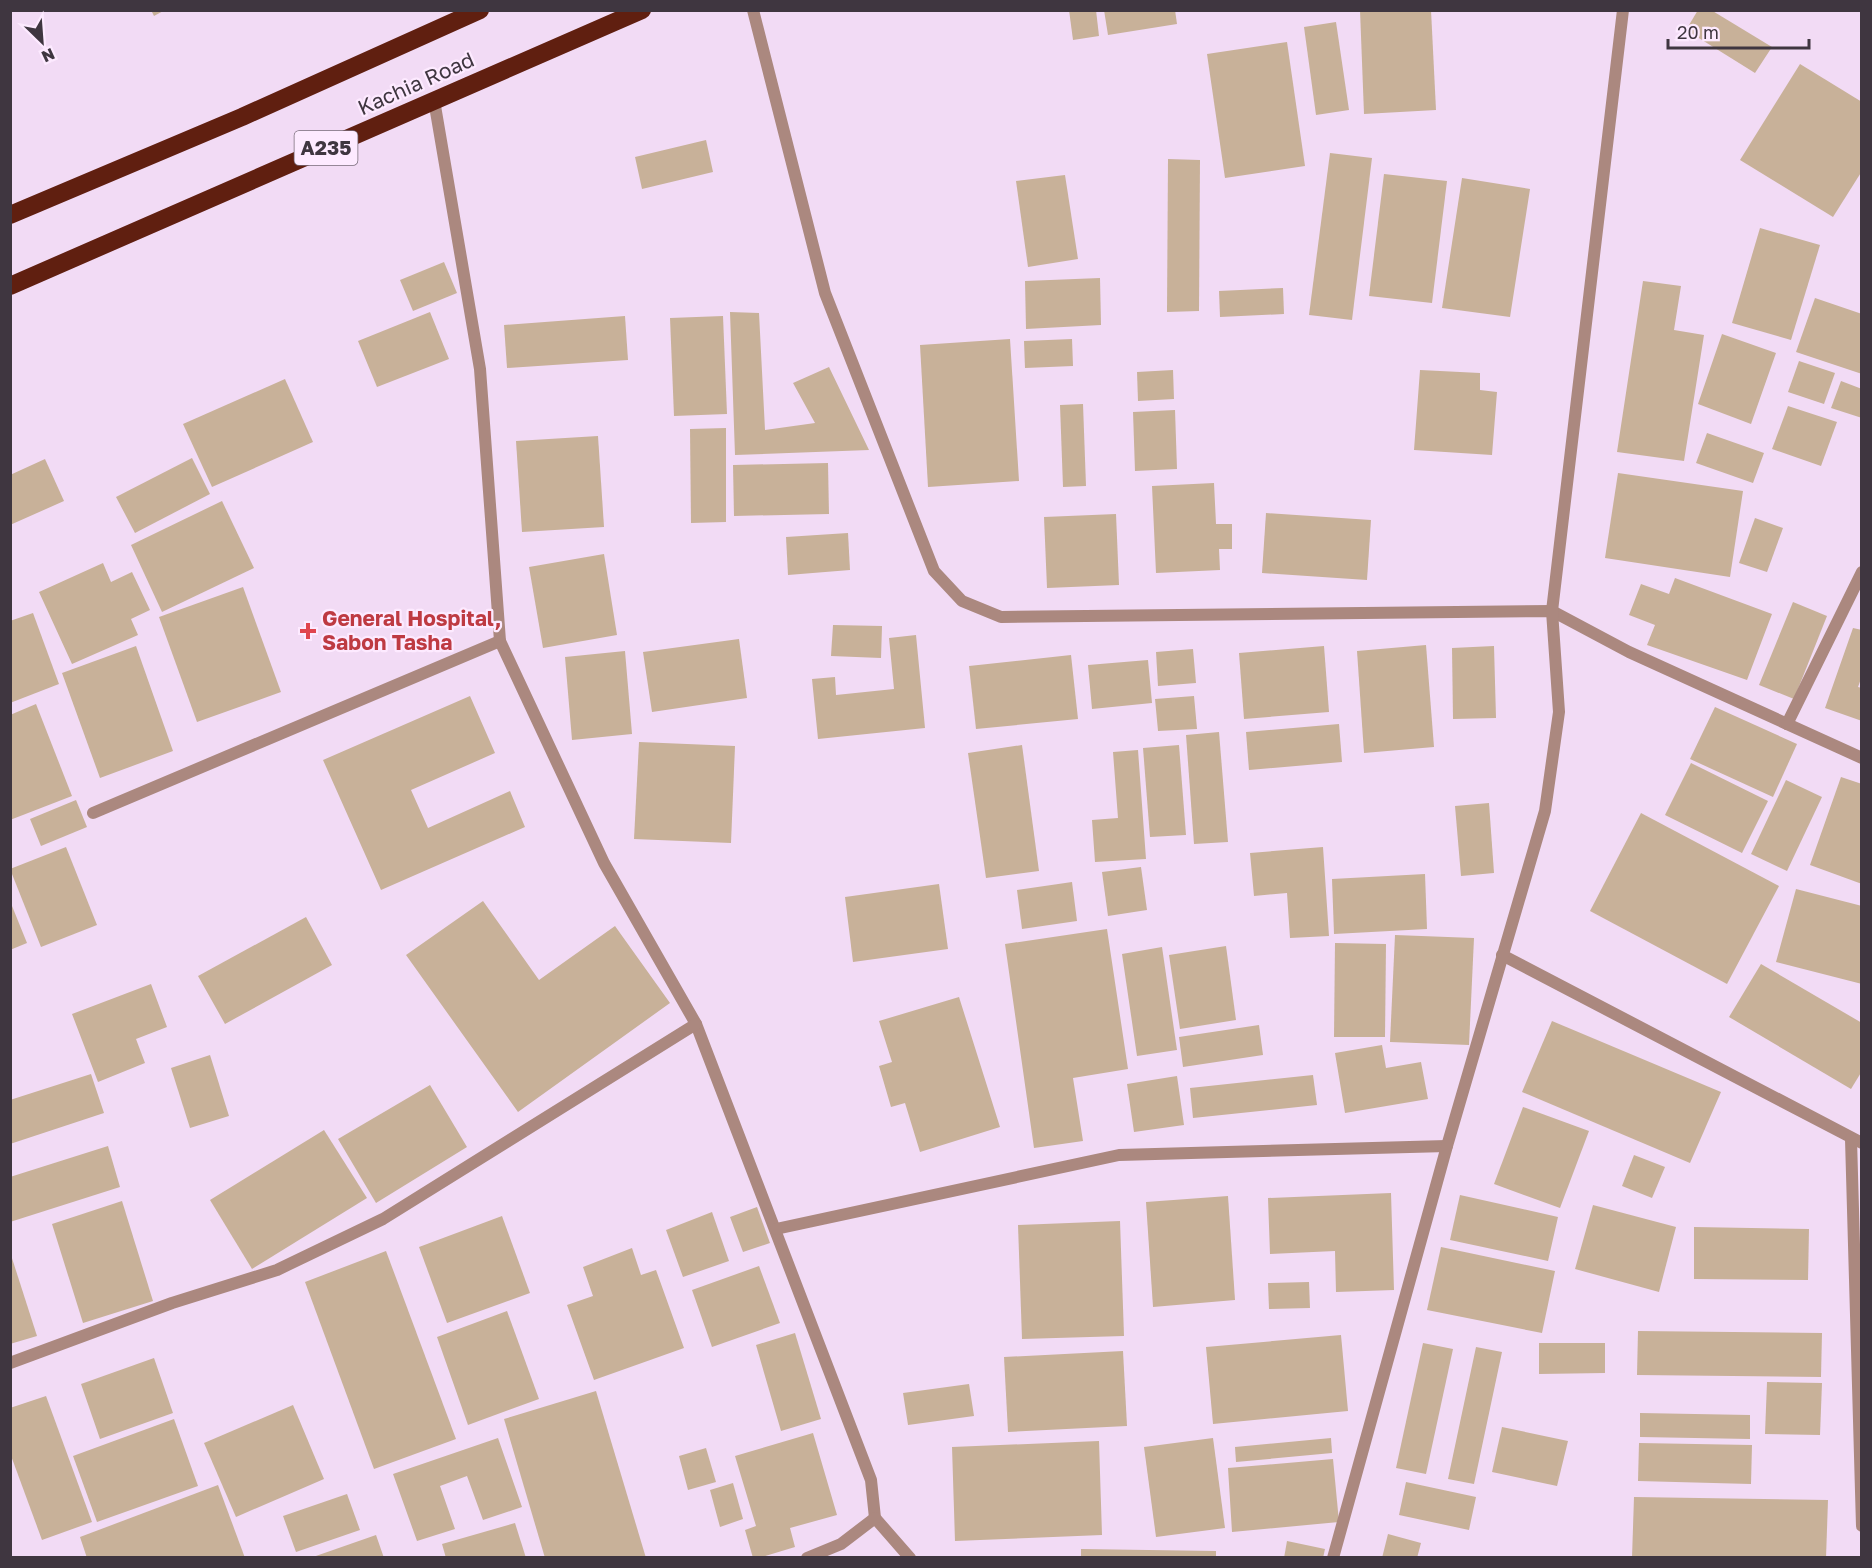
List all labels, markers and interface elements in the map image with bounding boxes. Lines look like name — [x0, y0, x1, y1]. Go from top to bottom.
north arrow — [12, 12, 72, 72]
scale bar — [1668, 12, 1809, 50]
text: 20 m — [1677, 21, 1719, 43]
text: N — [39, 44, 58, 67]
street label: Kachia Road — [353, 46, 478, 120]
road number: A235 — [294, 131, 358, 165]
place label: General Hospital, Sabon Tasha — [322, 605, 502, 655]
marker: General Hospital, Sabon Tasha — [299, 622, 317, 640]

